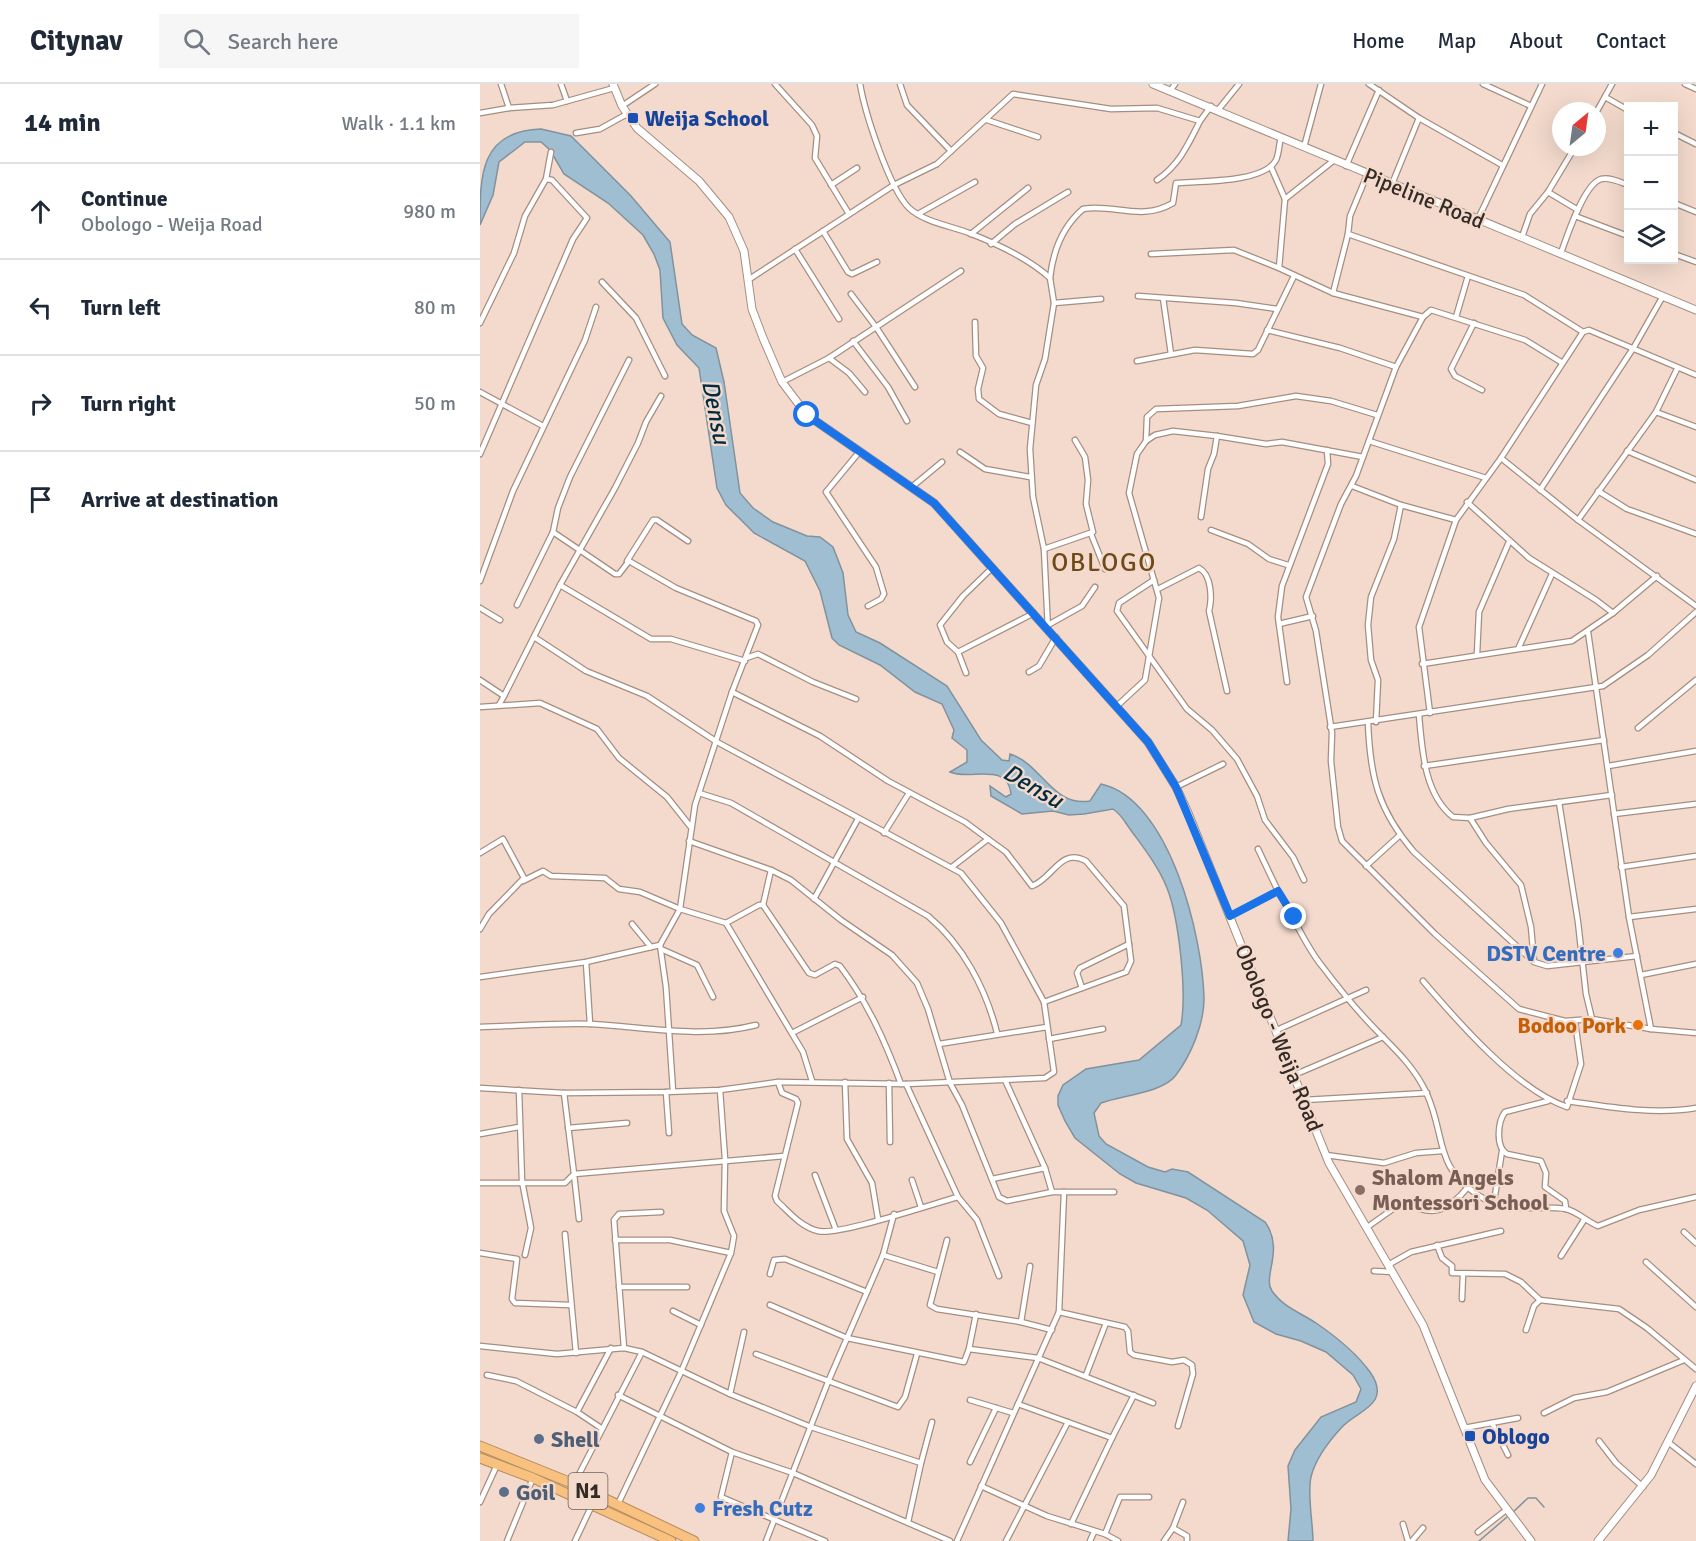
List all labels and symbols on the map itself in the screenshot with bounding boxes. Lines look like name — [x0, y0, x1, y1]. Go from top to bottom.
north arrow — [1552, 102, 1606, 156]
place label: Weija School — [645, 105, 769, 132]
marker: Weija School — [626, 111, 640, 125]
street label: Pipeline Road — [1359, 161, 1489, 235]
water label: Densu — [695, 378, 737, 448]
route start — [793, 401, 819, 427]
district label: OBLOGO — [1051, 547, 1157, 579]
water label: Densu — [998, 757, 1070, 816]
route end — [1280, 903, 1306, 929]
street label: Obologo - Weija Road — [1229, 940, 1329, 1136]
place label: DSTV Centre — [1486, 940, 1606, 967]
marker: DSTV Centre — [1611, 946, 1625, 960]
place label: Bodoo Pork — [1517, 1012, 1626, 1039]
marker: Bodoo Pork — [1631, 1018, 1645, 1032]
place label: Shalom Angels Montessori School — [1372, 1164, 1549, 1216]
marker: Shalom Angels Montessori School — [1353, 1183, 1367, 1197]
place label: Oblogo — [1482, 1423, 1550, 1450]
place label: Shell — [551, 1426, 600, 1453]
marker: Oblogo — [1463, 1429, 1477, 1443]
marker: Shell — [532, 1432, 546, 1446]
road number: N1 — [568, 1473, 608, 1509]
place label: Goil — [516, 1479, 555, 1506]
marker: Goil — [497, 1485, 511, 1499]
place label: Fresh Cutz — [712, 1495, 813, 1522]
marker: Fresh Cutz — [693, 1501, 707, 1515]

